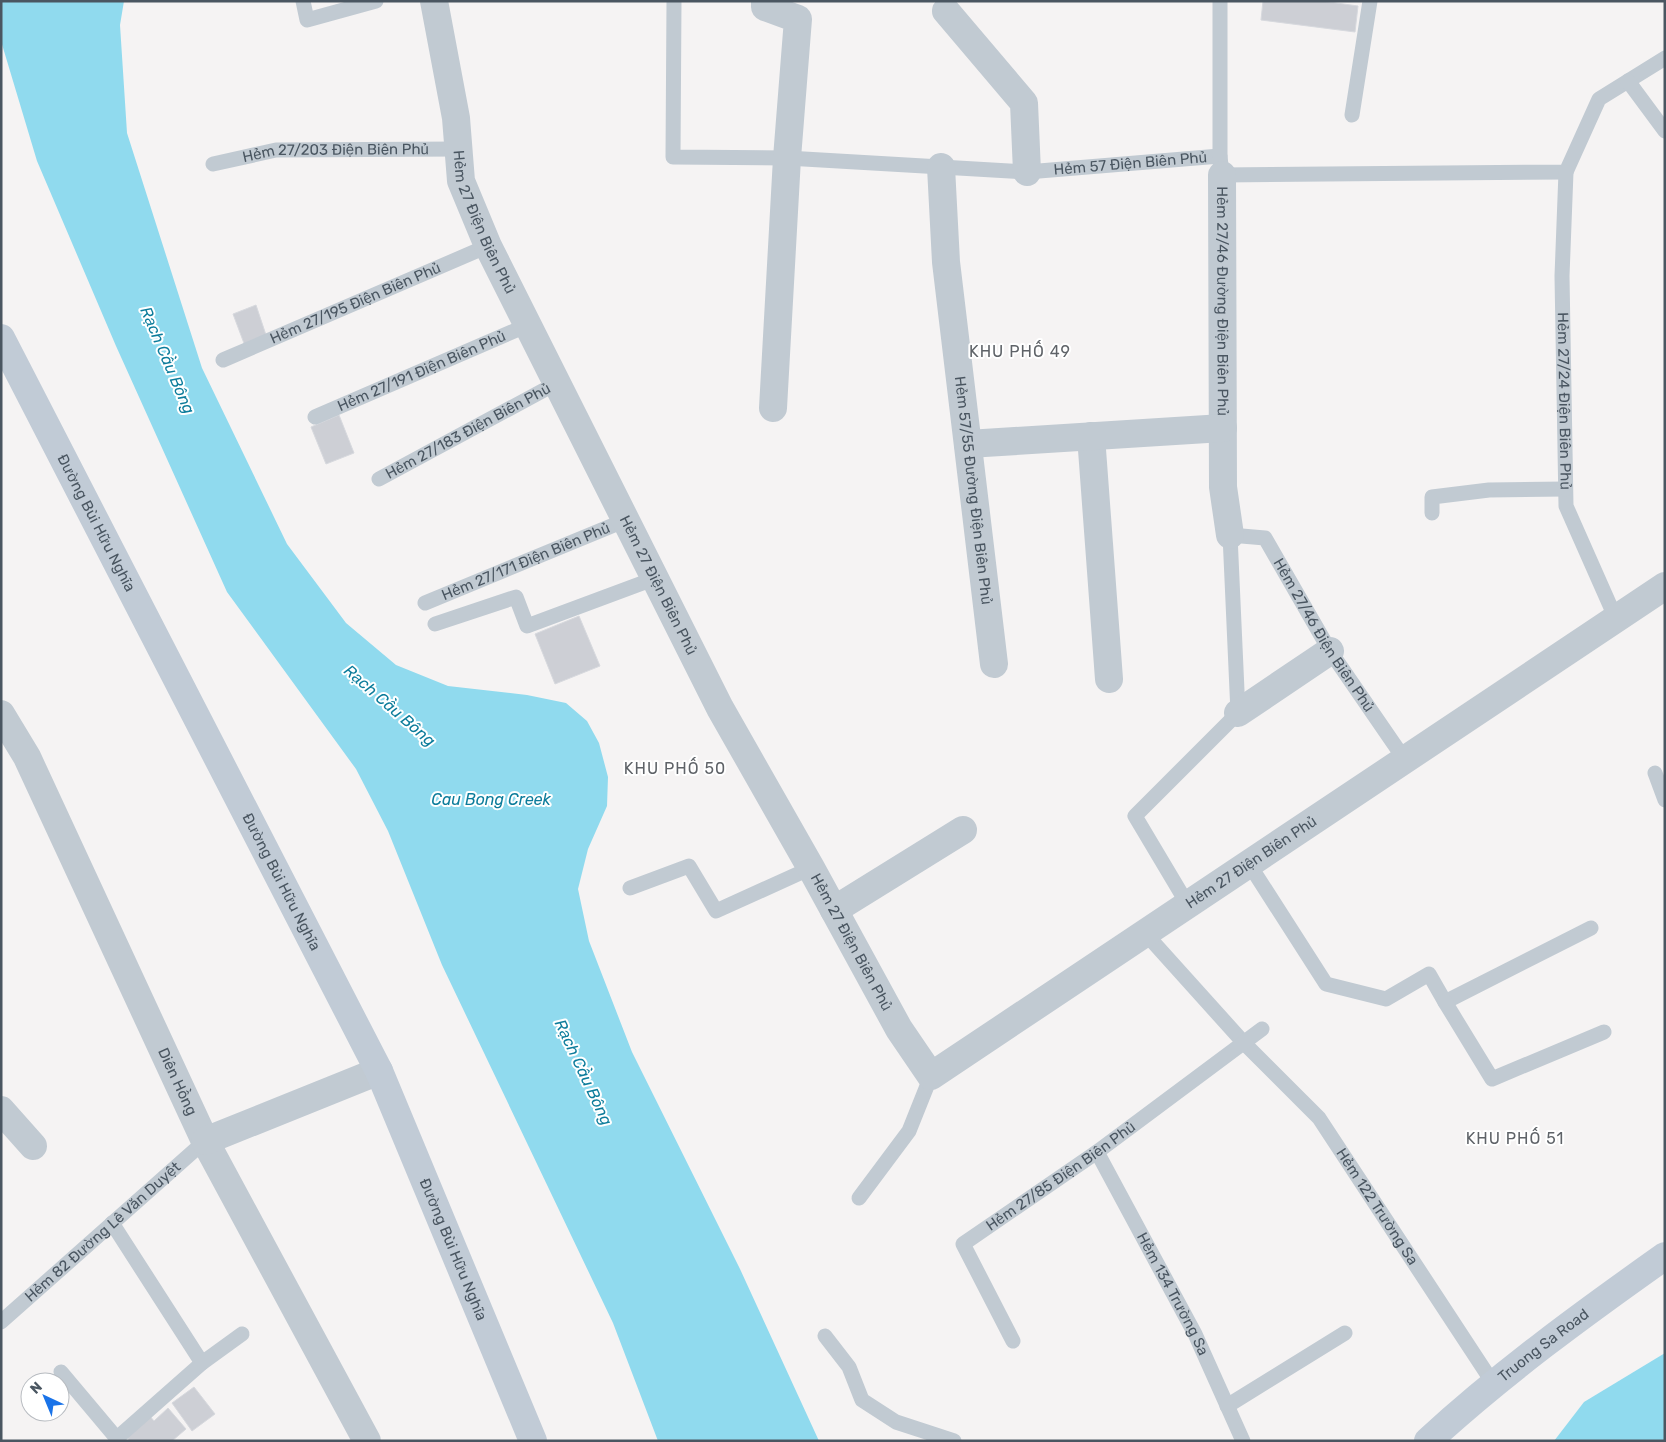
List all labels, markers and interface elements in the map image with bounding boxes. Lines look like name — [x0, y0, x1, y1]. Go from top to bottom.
street label: Hẻm 27/203 Điện Biên Phủ — [241, 140, 429, 166]
street label: Hẻm 57 Điện Biên Phủ — [1053, 148, 1208, 179]
street label: Hẻm 27 Điện Biên Phủ — [450, 149, 519, 297]
street label: Hẻm 27/46 Đường Điện Biên Phủ — [1213, 186, 1232, 416]
street label: Hẻm 27/195 Điện Biên Phủ — [267, 258, 443, 348]
water label: Rạch Cầu Bông — [136, 303, 200, 417]
street label: Hẻm 27/24 Điện Biên Phủ — [1554, 312, 1575, 490]
street label: Hẻm 27/191 Điện Biên Phủ — [335, 327, 508, 415]
district label: KHU PHỐ 49 — [969, 340, 1071, 361]
street label: Hẻm 57/55 Đường Điện Biên Phủ — [951, 375, 996, 605]
street label: Hẻm 27/183 Điện Biên Phủ — [382, 379, 553, 483]
street label: Đường Bùi Hữu Nghĩa — [53, 451, 139, 595]
street label: Hẻm 27 Điện Biên Phủ — [616, 512, 701, 658]
street label: Hẻm 27/171 Điện Biên Phủ — [439, 519, 613, 604]
street label: Hẻm 27/46 Điện Biên Phủ — [1270, 555, 1378, 715]
water label: Rạch Cầu Bông — [340, 660, 440, 750]
district label: KHU PHỐ 50 — [624, 757, 726, 778]
water label: Cau Bong Creek — [431, 790, 551, 809]
street label: Đường Bùi Hữu Nghĩa — [239, 810, 324, 954]
street label: Hẻm 27 Điện Biên Phủ — [1182, 812, 1320, 912]
street label: Hẻm 27 Điện Biên Phủ — [807, 870, 896, 1014]
water label: Rạch Cầu Bông — [551, 1016, 618, 1129]
street label: Diên Hồng — [154, 1045, 201, 1118]
street label: Hẻm 27/85 Điện Biên Phủ — [983, 1118, 1139, 1235]
district label: KHU PHỐ 51 — [1466, 1127, 1564, 1148]
street label: Hẻm 122 Trường Sa — [1332, 1145, 1422, 1268]
street label: Hẻm 82 Đường Lê Văn Duyệt — [21, 1158, 184, 1306]
street label: Đường Bùi Hữu Nghĩa — [416, 1176, 491, 1323]
street label: Hẻm 134 Trường Sa — [1133, 1229, 1212, 1358]
street label: Truong Sa Road — [1495, 1305, 1592, 1386]
north arrow — [20, 1372, 70, 1422]
text: N — [27, 1378, 46, 1398]

